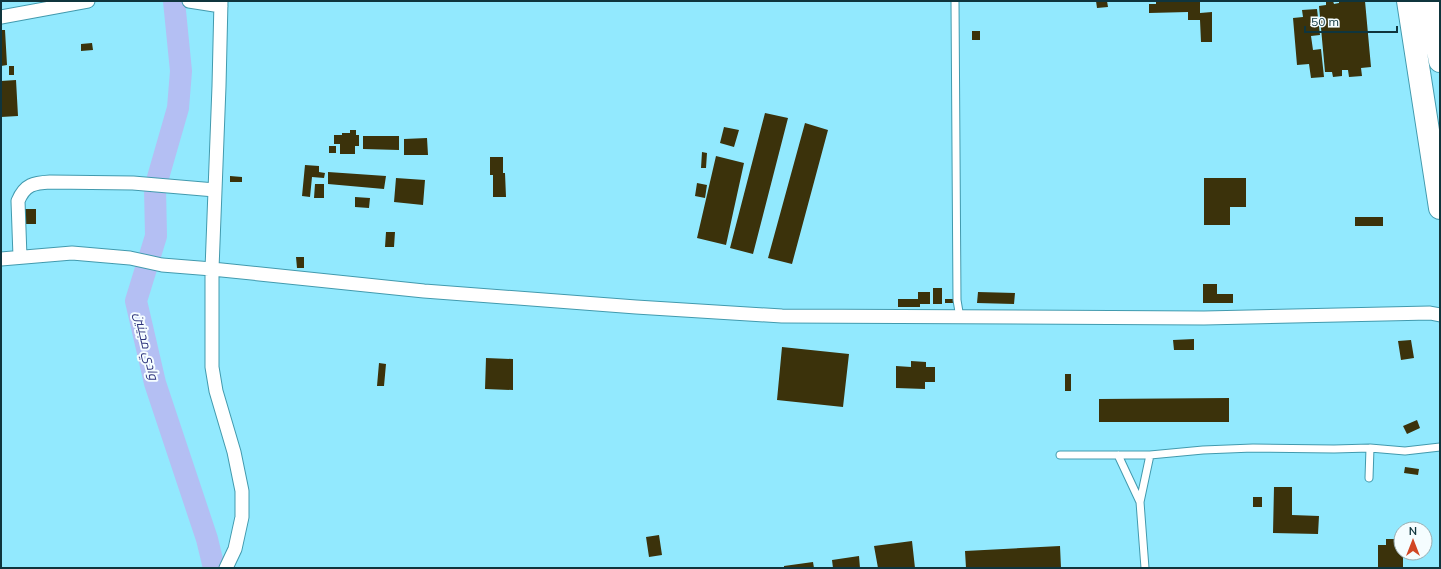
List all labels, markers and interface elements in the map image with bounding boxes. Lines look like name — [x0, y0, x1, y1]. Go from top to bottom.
scale bar — [1305, 8, 1397, 34]
text: 50 m — [1311, 14, 1339, 29]
water label: وادي مجينين — [129, 311, 163, 383]
north arrow — [1393, 521, 1433, 561]
text: N — [1409, 524, 1417, 538]

